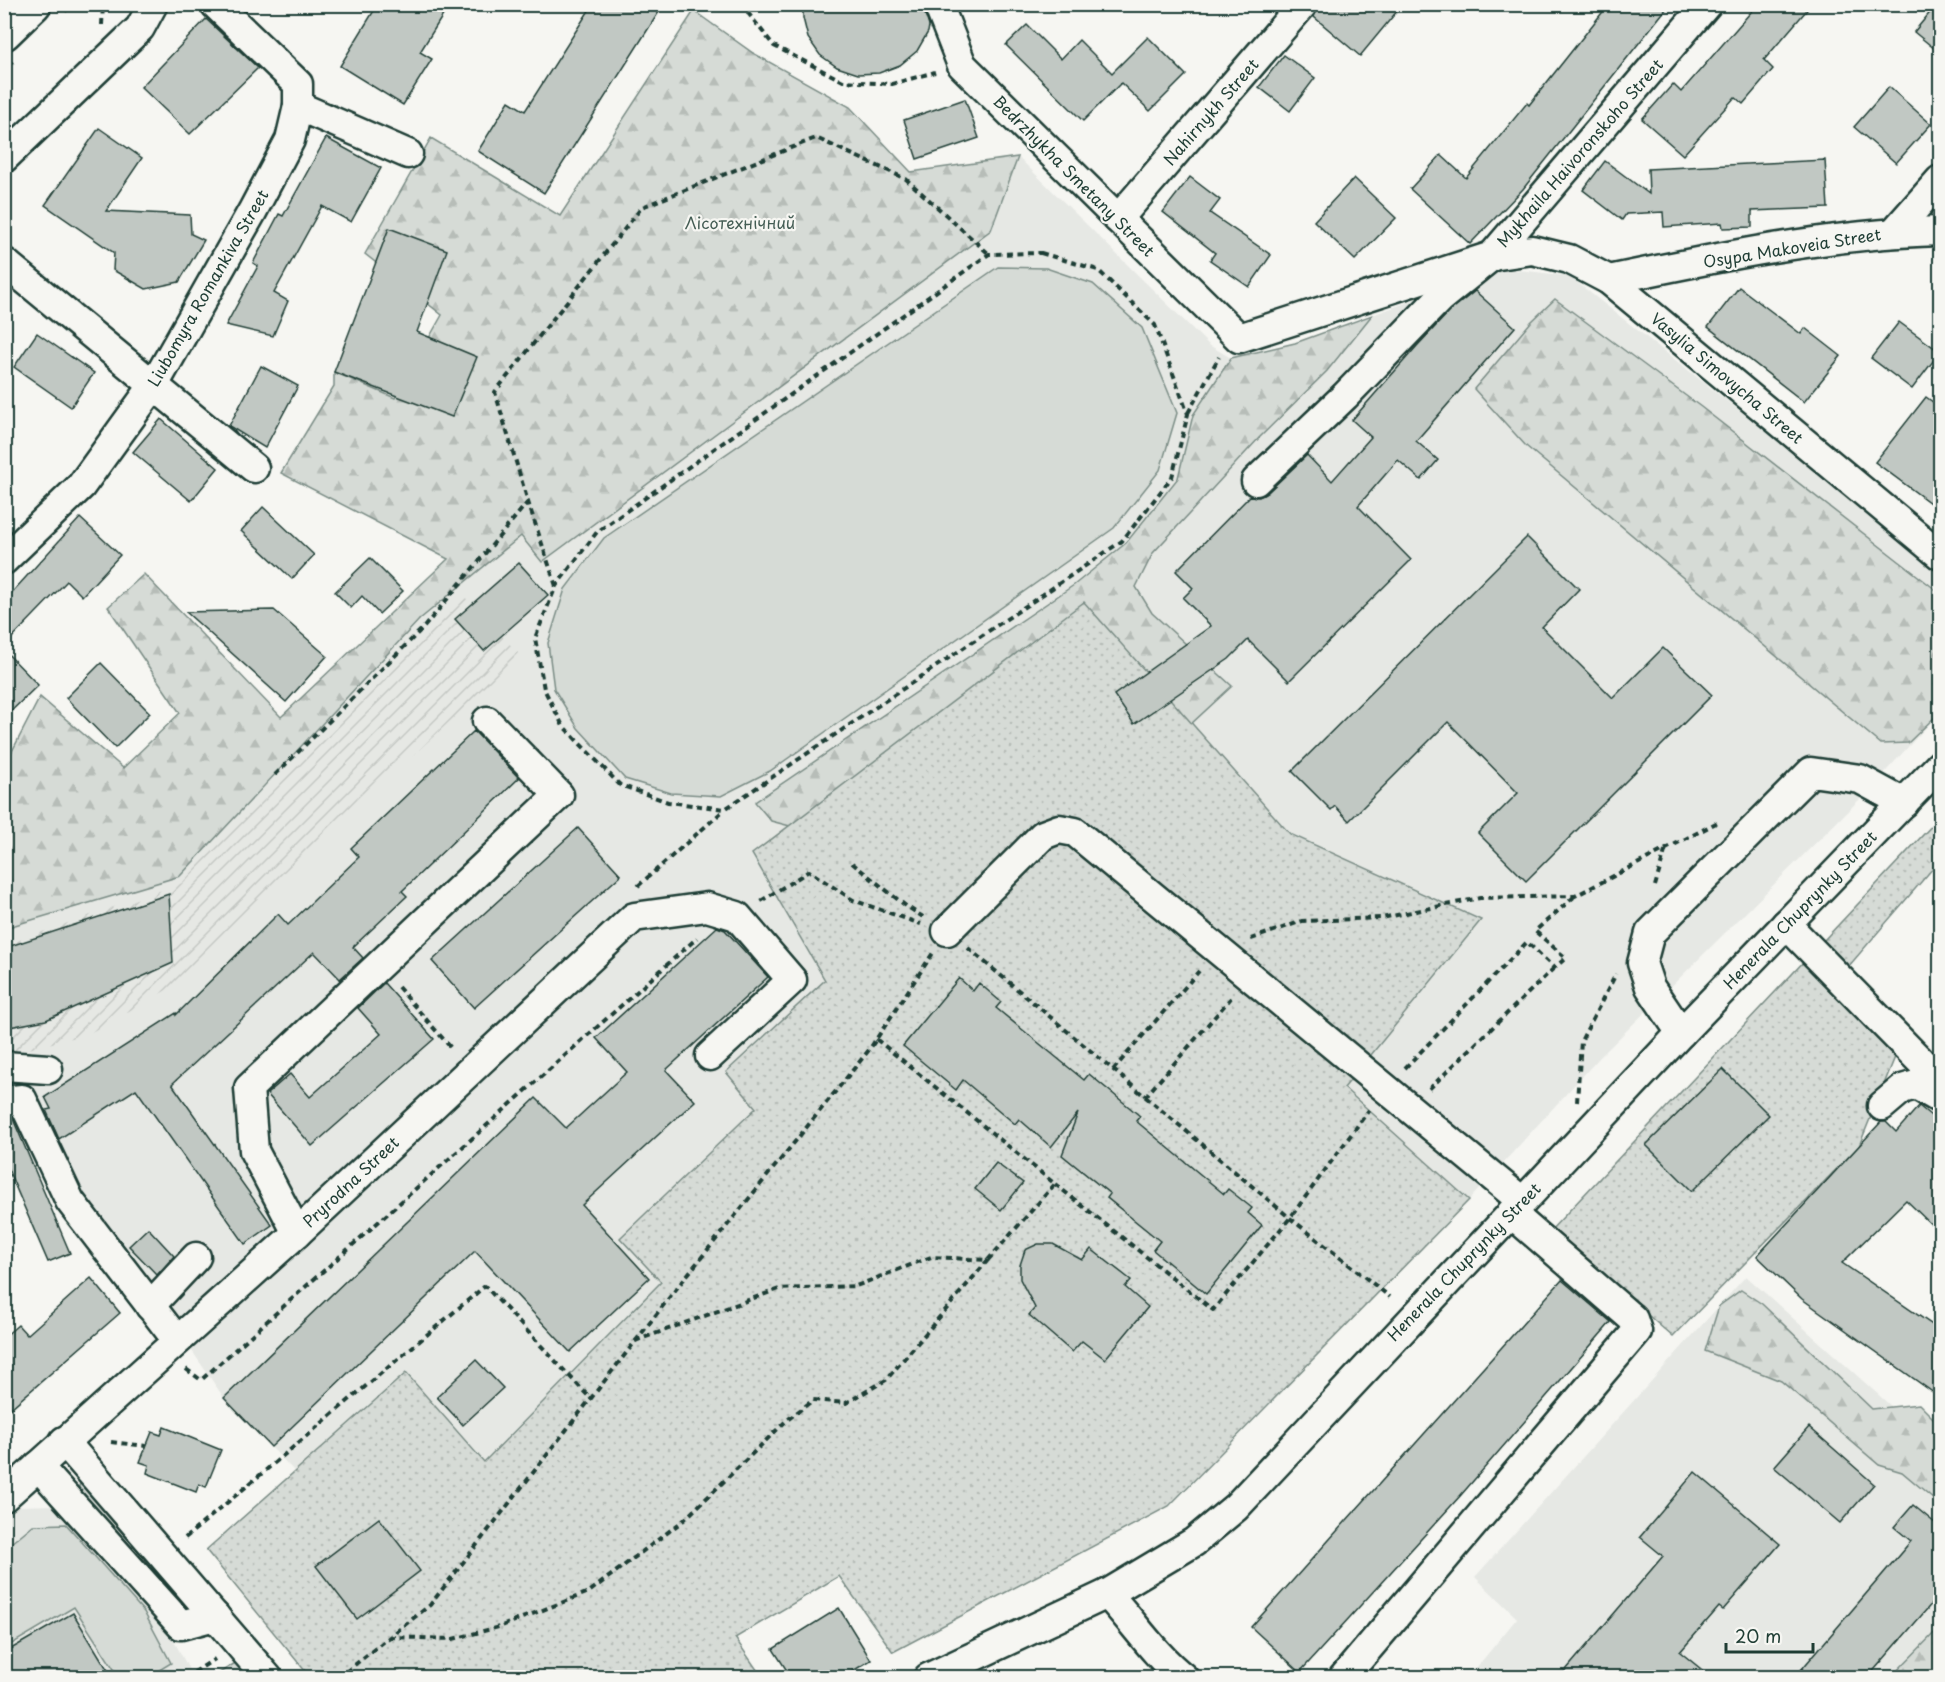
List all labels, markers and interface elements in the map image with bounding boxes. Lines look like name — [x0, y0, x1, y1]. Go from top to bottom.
street label: Nahirnykh Street — [1157, 52, 1264, 170]
street label: Mykhaila Haivoronskoho Street — [1490, 52, 1668, 252]
street label: Bedrzhykha Smetany Street — [989, 89, 1161, 262]
street label: Liubomyra Romankiva Street — [141, 184, 274, 390]
park label: Лісотехнічний — [685, 210, 795, 234]
street label: Osypa Makoveia Street — [1701, 221, 1883, 273]
street label: Vasylia Simovycha Street — [1646, 306, 1809, 448]
street label: Henerala Chuprynky Street — [1717, 824, 1882, 994]
street label: Pryrodna Street — [297, 1130, 404, 1232]
street label: Henerala Chuprynky Street — [1381, 1176, 1546, 1346]
scale bar — [1726, 1616, 1813, 1654]
text: 20 m — [1735, 1622, 1781, 1649]

